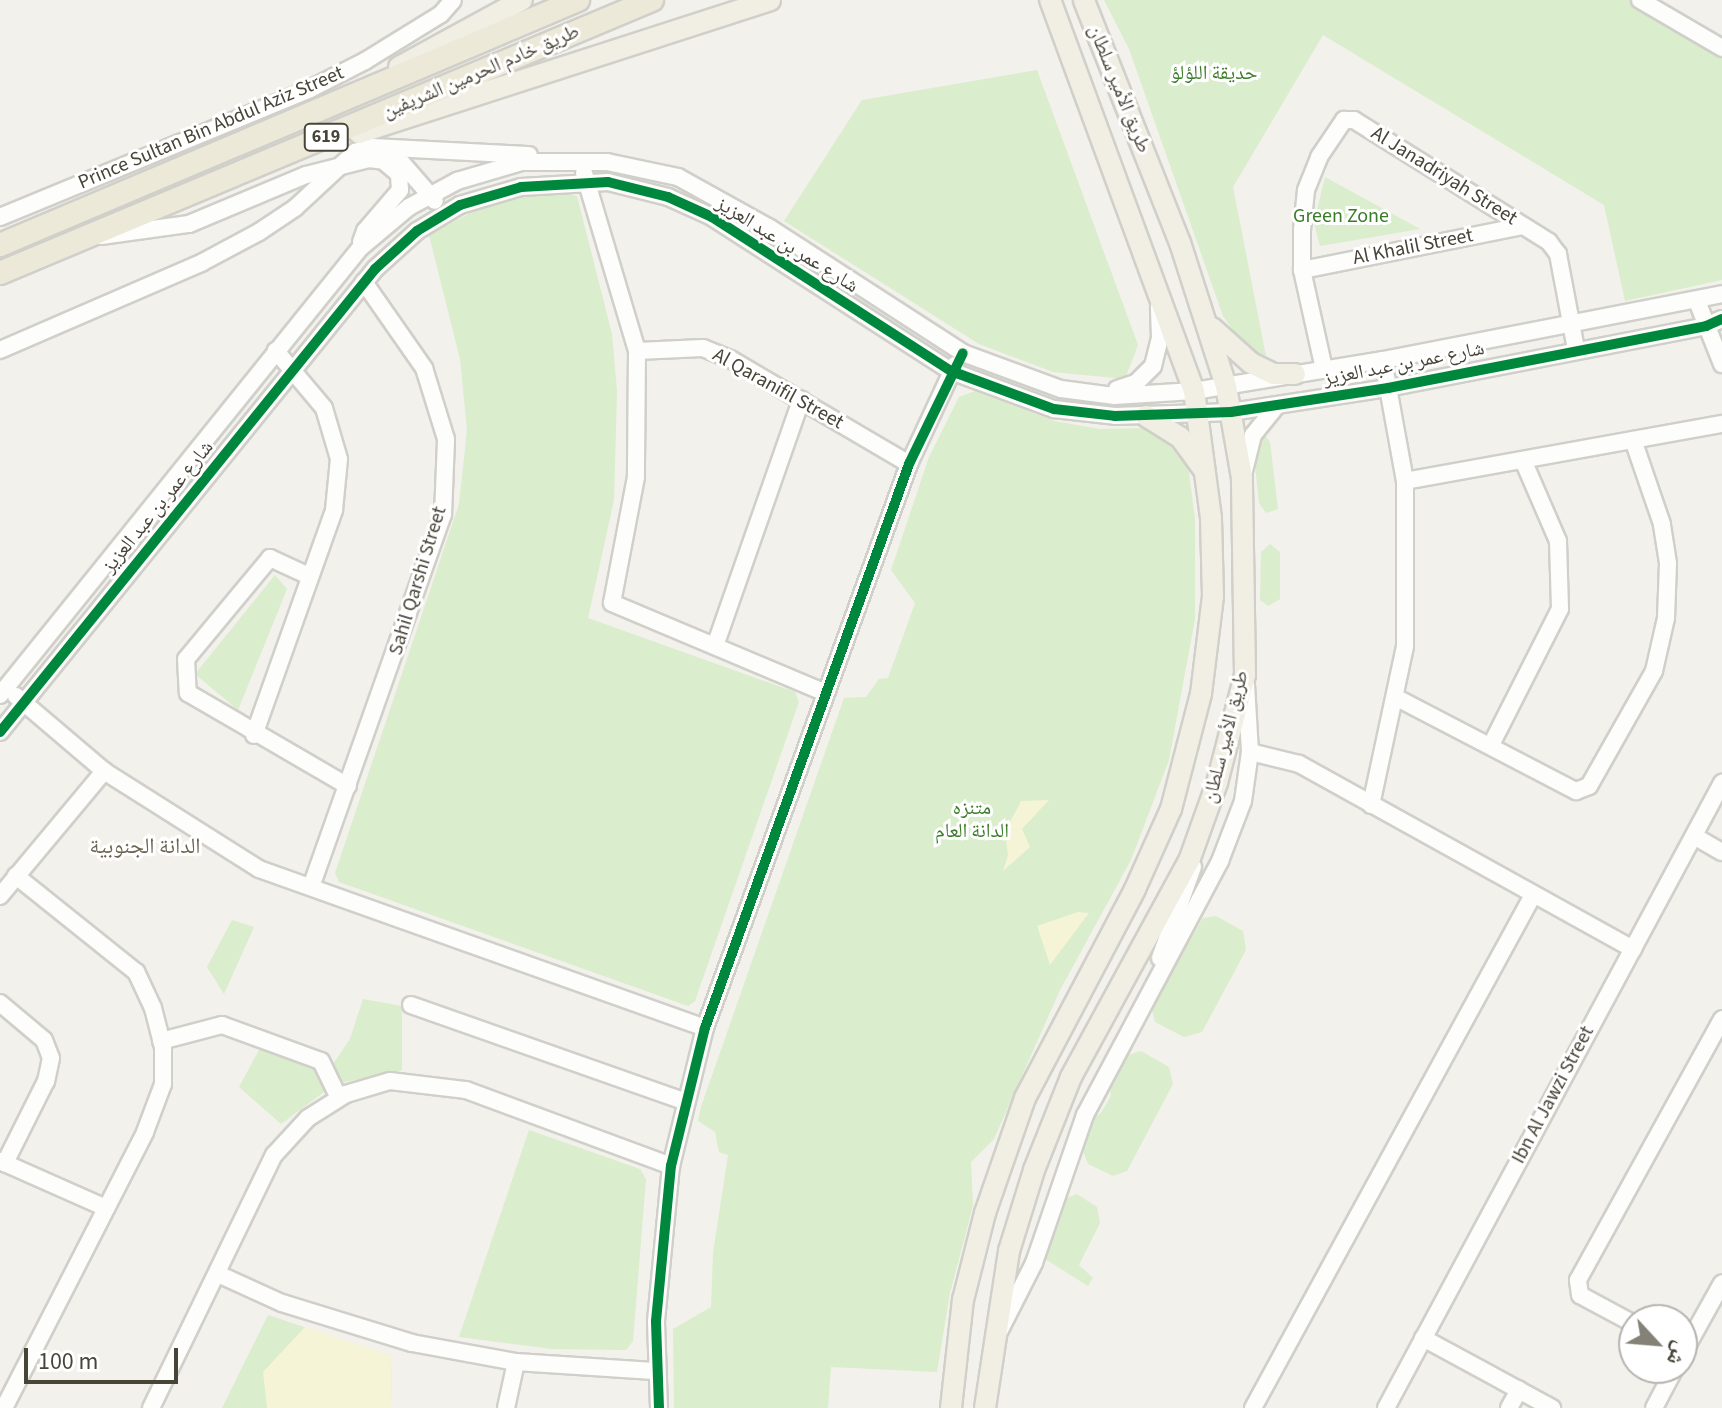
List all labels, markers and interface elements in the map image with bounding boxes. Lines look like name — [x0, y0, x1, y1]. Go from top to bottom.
street label: طريق خادم الحرمين الشريفين — [379, 20, 583, 124]
street label: طريق الأمير سلطان — [1082, 21, 1156, 157]
street label: Prince Sultan Bin Abdul Aziz Street — [75, 61, 347, 195]
park label: حديقة اللؤلؤ — [1171, 61, 1257, 85]
street label: Al Janadriyah Street — [1367, 121, 1521, 231]
road number: 619 — [302, 123, 350, 151]
street label: شارع عمر بن عبد العزيز — [711, 192, 863, 298]
park label: Green Zone — [1293, 204, 1389, 228]
street label: Al Khalil Street — [1351, 224, 1475, 270]
street label: شارع عمر بن عبد العزيز — [1322, 337, 1486, 391]
street label: Al Qaranifil Street — [708, 343, 848, 435]
street label: شارع عمر بن عبد العزيز — [97, 436, 219, 578]
street label: Sahil Qarshi Street — [384, 504, 452, 658]
street label: طريق الأمير سلطان — [1198, 668, 1254, 806]
park label: متنزه الدانة العام — [935, 796, 1009, 843]
district label: الدانة الجنوبية — [89, 834, 201, 860]
street label: Ibn Al Jawzi Street — [1507, 1022, 1599, 1168]
north arrow — [1618, 1304, 1698, 1384]
scale bar — [28, 1332, 182, 1382]
text: ش — [1658, 1336, 1697, 1371]
text: 100 m — [38, 1344, 98, 1379]

